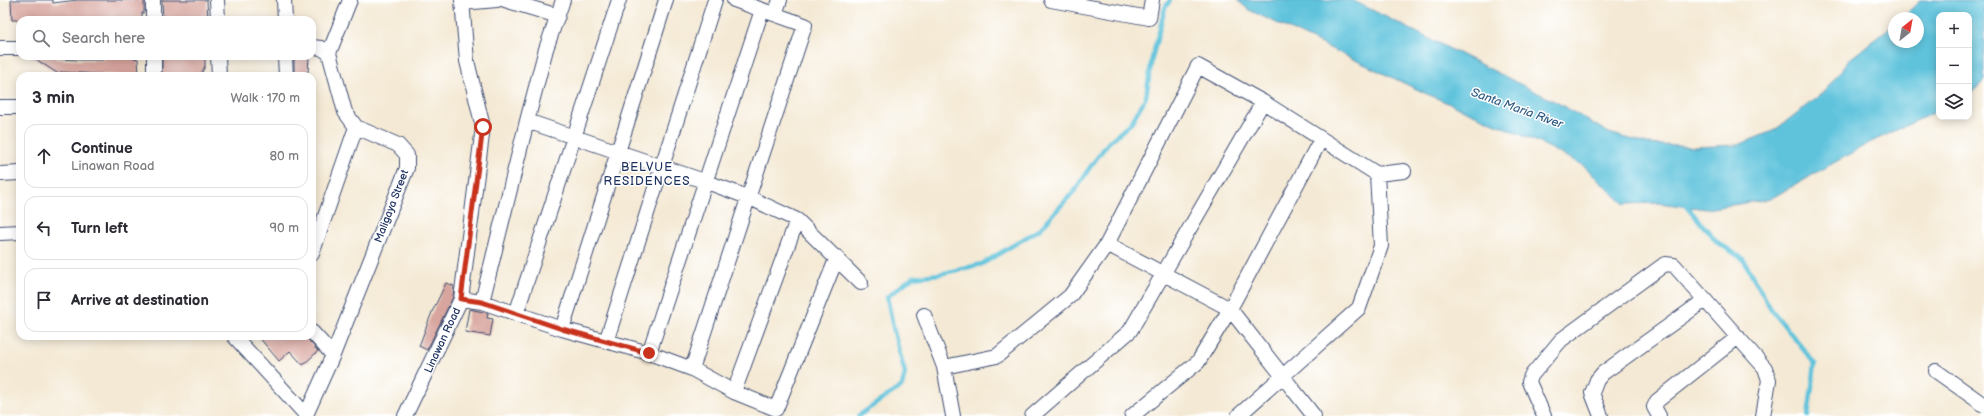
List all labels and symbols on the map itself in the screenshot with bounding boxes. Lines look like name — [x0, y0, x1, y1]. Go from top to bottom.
north arrow — [1888, 12, 1924, 48]
water label: Santa Maria River — [1469, 85, 1566, 133]
route start — [474, 118, 492, 136]
district label: BELVUE RESIDENCES — [604, 160, 690, 189]
street label: Maligaya Street — [372, 167, 412, 245]
street label: Linawan Road — [422, 305, 463, 375]
route end — [640, 344, 658, 362]

